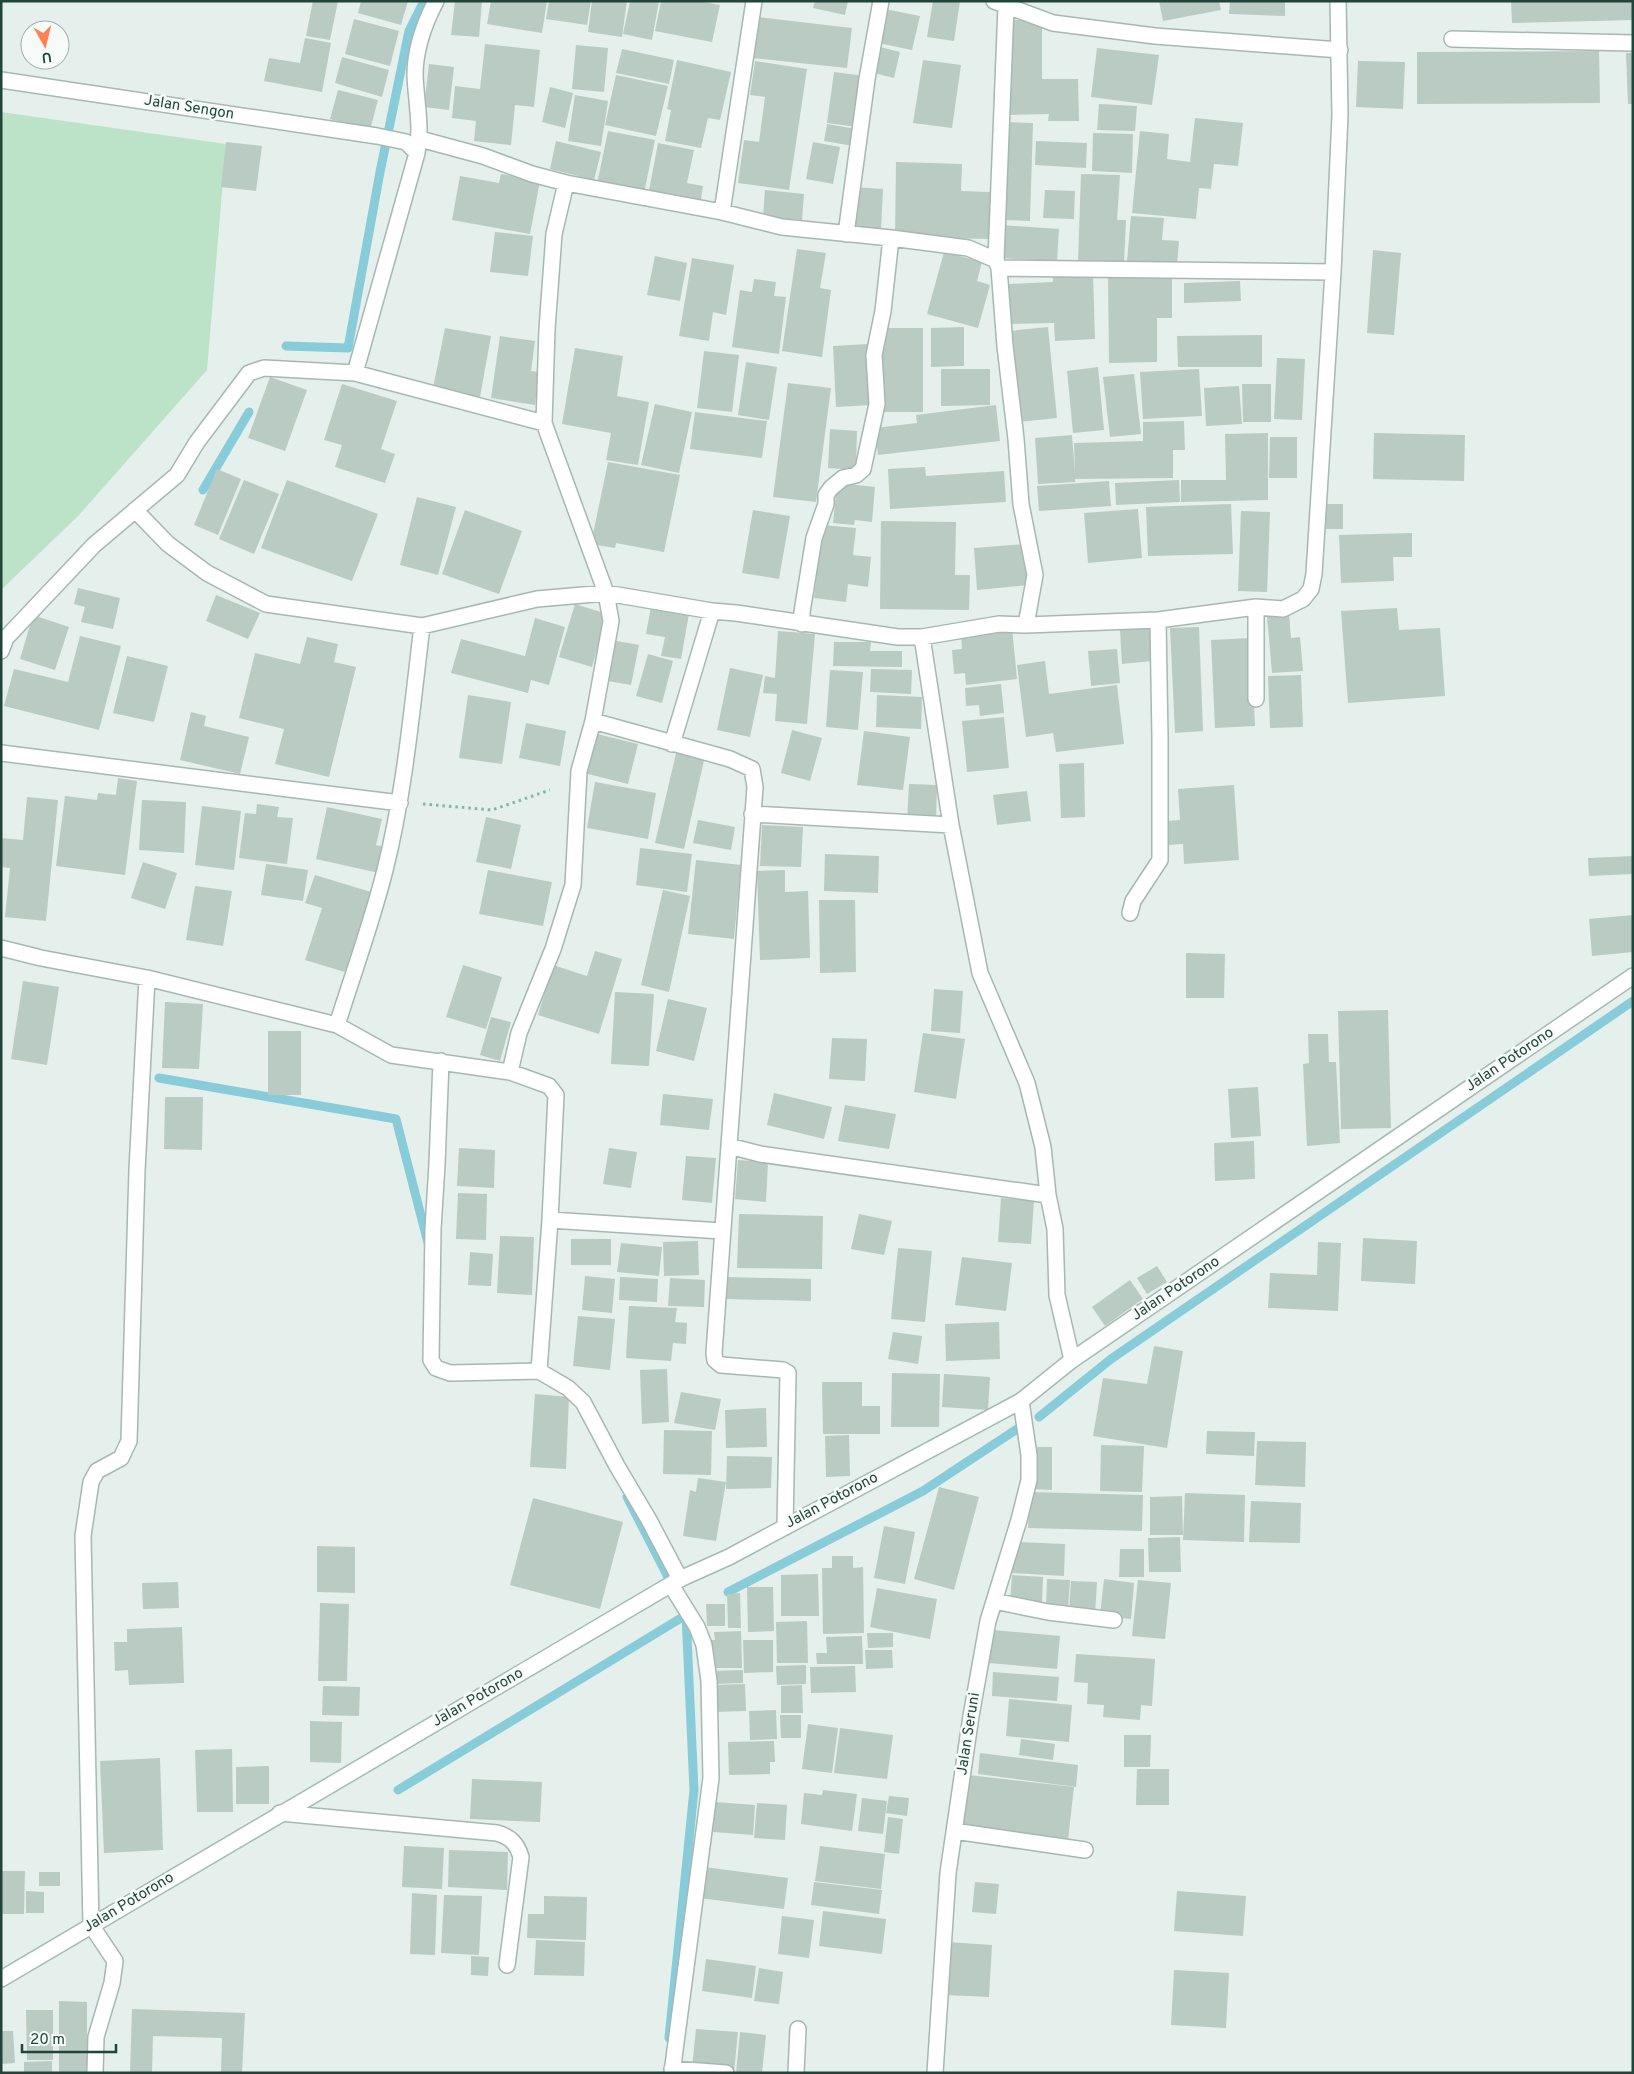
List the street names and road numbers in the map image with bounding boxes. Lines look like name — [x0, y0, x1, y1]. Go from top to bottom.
street label: Jalan Sengon — [143, 92, 235, 124]
street label: Jalan Potorono — [1462, 1023, 1558, 1097]
street label: Jalan Potorono — [1128, 1252, 1224, 1326]
street label: Jalan Potorono — [782, 1469, 882, 1533]
street label: Jalan Potorono — [429, 1664, 527, 1732]
street label: Jalan Seruni — [953, 1691, 985, 1777]
street label: Jalan Potorono — [80, 1868, 178, 1938]

